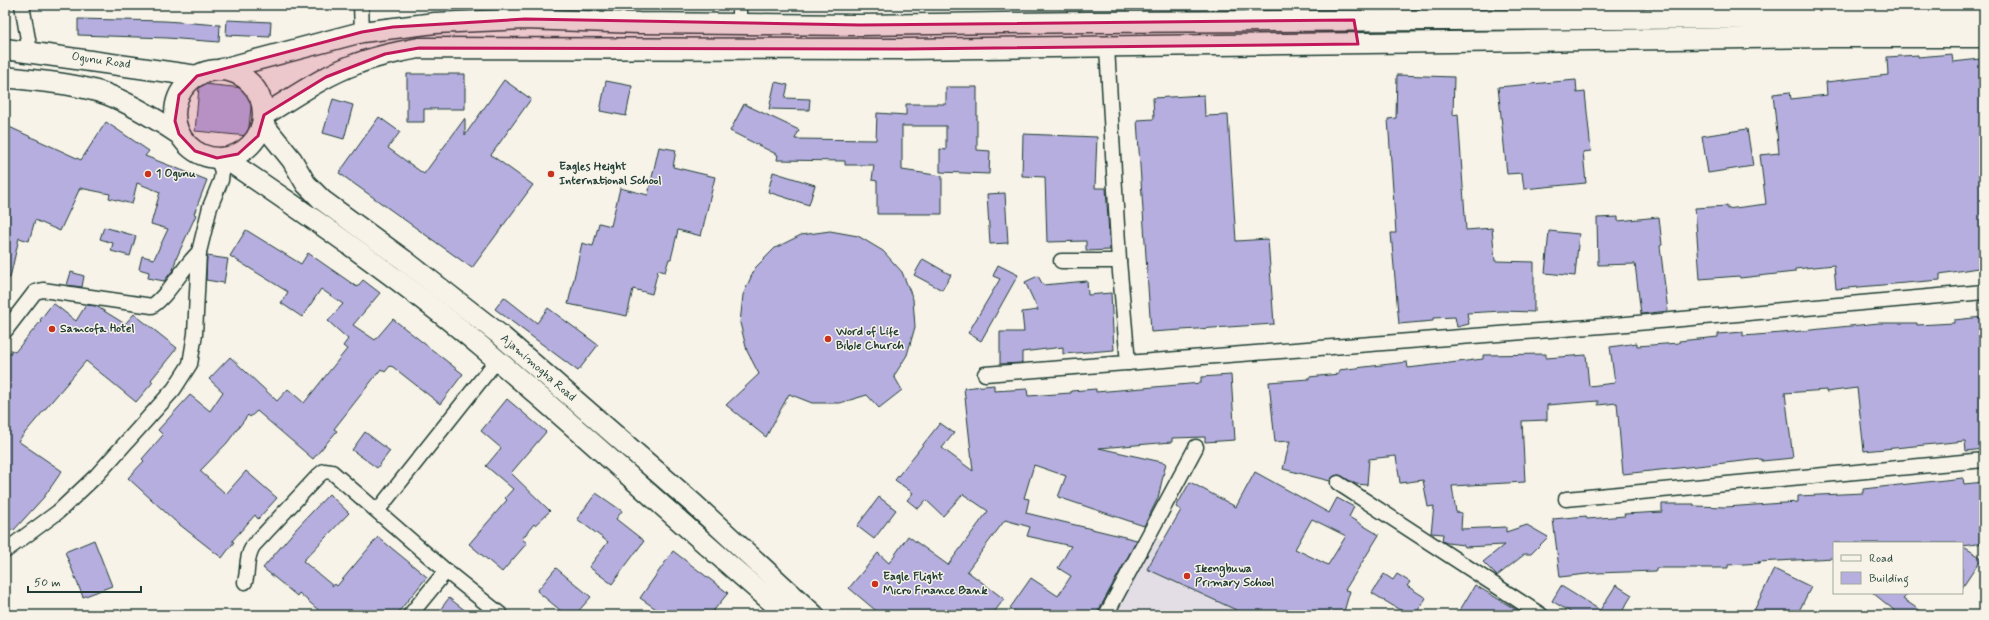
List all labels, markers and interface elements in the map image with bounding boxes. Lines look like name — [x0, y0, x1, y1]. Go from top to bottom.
street label: Ogunu Road — [71, 49, 131, 73]
place label: Eagles Height International School — [559, 159, 661, 189]
place label: 1 Ogunu — [156, 166, 196, 182]
marker: 1 Ogunu — [143, 169, 153, 179]
marker: Eagles Height International School — [546, 169, 556, 179]
place label: Samcofa Hotel — [60, 321, 134, 337]
marker: Samcofa Hotel — [47, 324, 57, 334]
place label: Word of Life Bible Church — [835, 324, 904, 354]
street label: Ajamimogha Road — [497, 331, 579, 405]
marker: Word of Life Bible Church — [823, 334, 833, 344]
legend — [1833, 542, 1963, 594]
text: Road — [1869, 551, 1893, 567]
place label: Ikengbuwa Primary School — [1195, 561, 1274, 591]
scale bar — [28, 568, 141, 594]
place label: Eagle Flight Micro Finance Bank — [883, 569, 988, 599]
marker: Ikengbuwa Primary School — [1182, 571, 1192, 581]
text: Building — [1869, 571, 1909, 588]
text: 50 m — [34, 575, 61, 591]
marker: Eagle Flight Micro Finance Bank — [870, 579, 880, 589]

